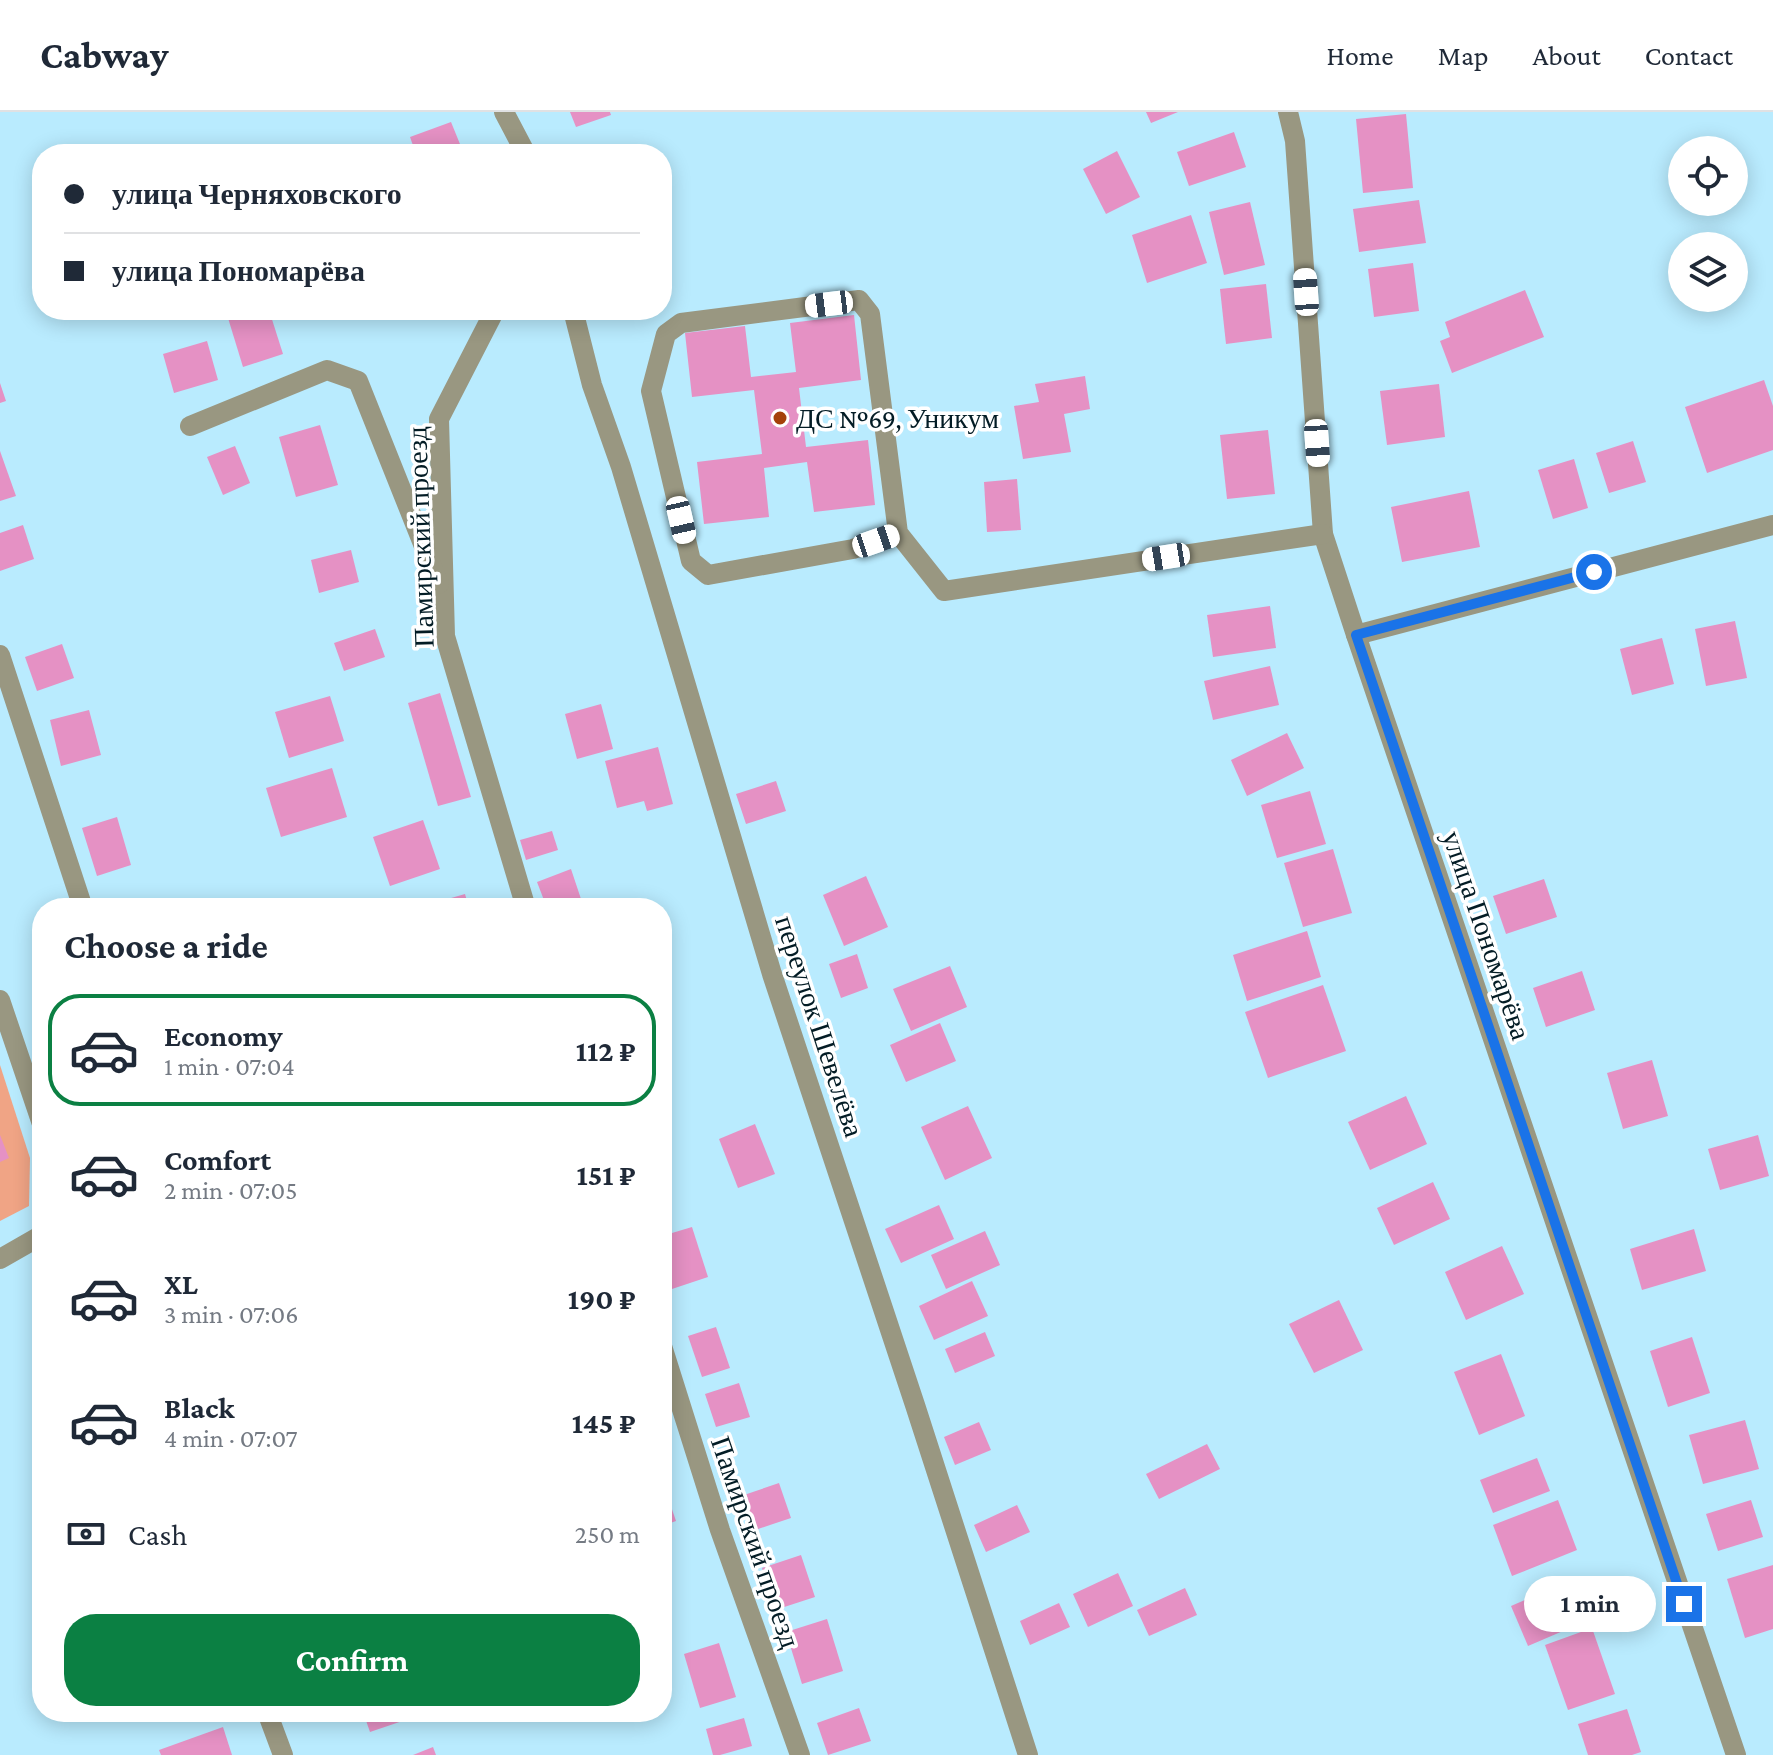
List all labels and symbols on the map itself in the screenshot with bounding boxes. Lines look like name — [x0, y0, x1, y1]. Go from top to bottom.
car — [1292, 267, 1320, 317]
car — [804, 289, 854, 319]
place label: ДС №69, Уникум — [796, 403, 999, 434]
marker: ДС №69, Уникум — [771, 409, 789, 427]
car — [1303, 418, 1331, 468]
street label: Памирский проезд — [401, 426, 440, 648]
car — [664, 494, 698, 546]
car — [849, 522, 903, 560]
car — [1140, 541, 1192, 573]
route start — [1576, 554, 1612, 590]
street label: улица Пономарёва — [1436, 827, 1537, 1044]
street label: переулок Шевелёва — [769, 912, 870, 1141]
street label: Памирский проезд — [705, 1432, 806, 1652]
callout: 1 min — [1524, 1576, 1656, 1632]
route end — [1666, 1586, 1702, 1622]

